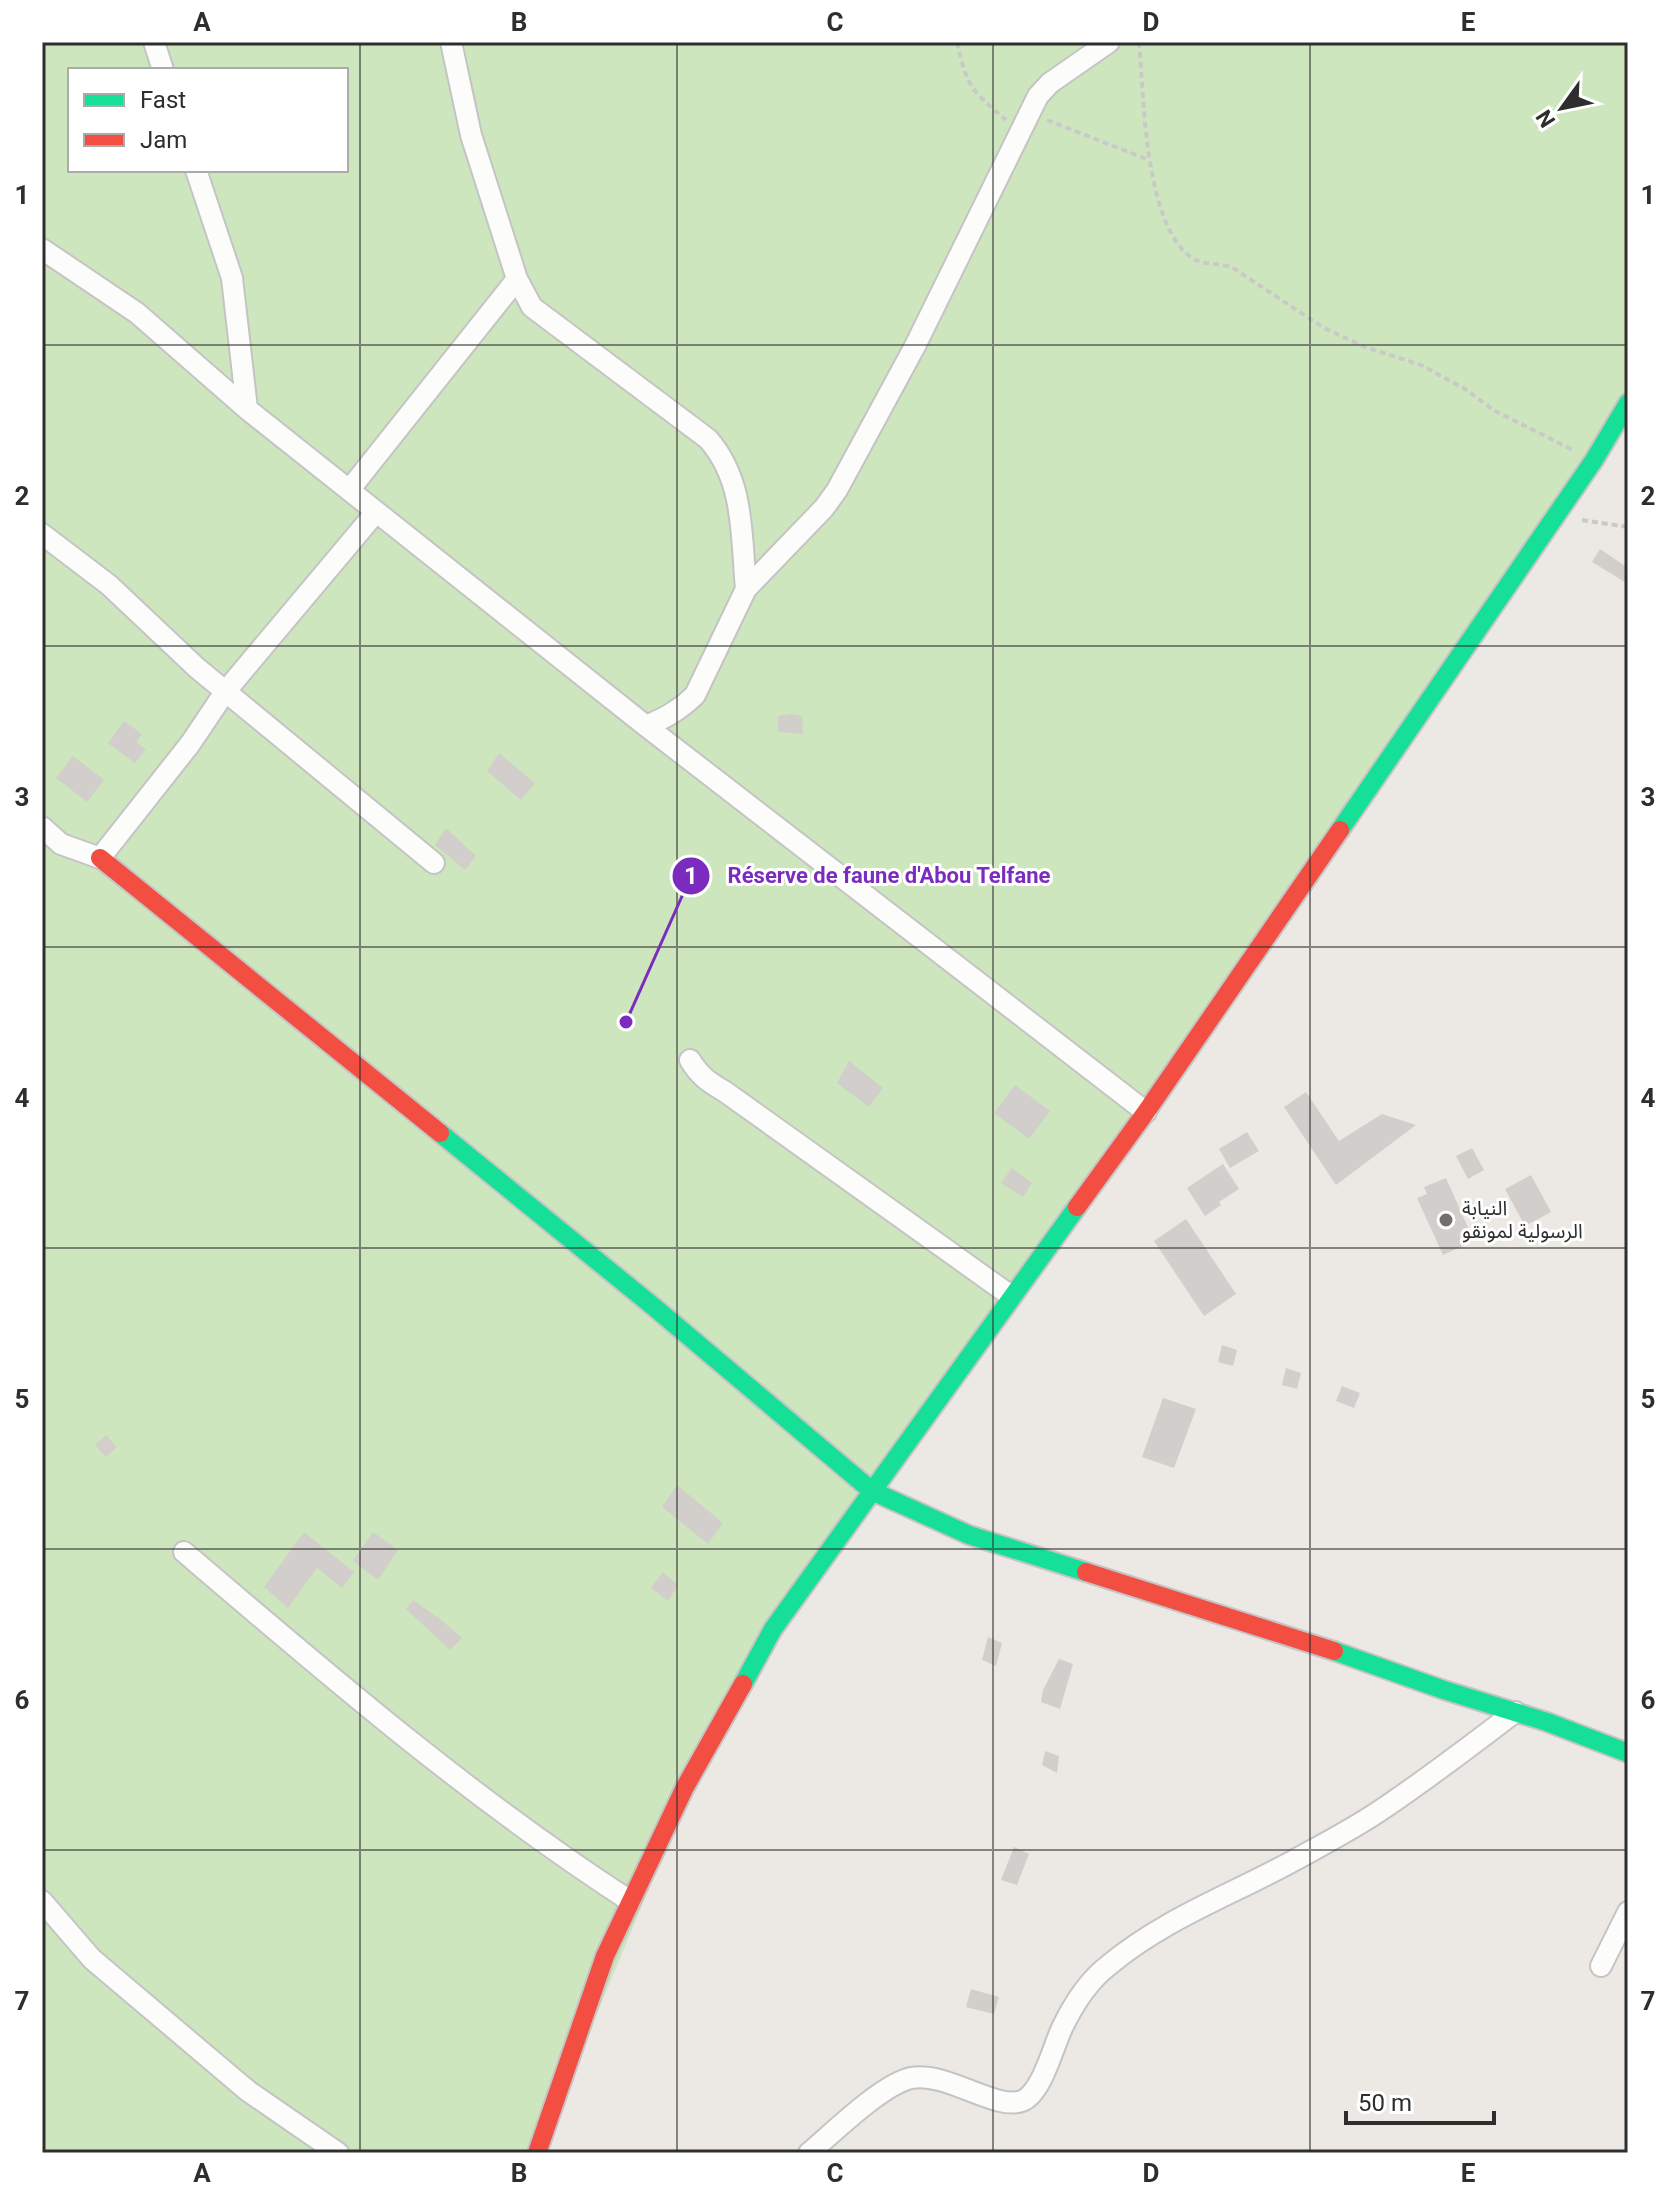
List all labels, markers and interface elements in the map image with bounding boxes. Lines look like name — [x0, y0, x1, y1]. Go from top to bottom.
text: A — [193, 7, 211, 37]
text: B — [511, 7, 527, 37]
text: C — [826, 7, 844, 37]
text: D — [1143, 7, 1159, 37]
text: E — [1461, 7, 1476, 37]
legend — [68, 68, 348, 172]
north arrow — [1522, 68, 1602, 148]
text: Fast — [140, 86, 186, 114]
text: N — [1531, 105, 1560, 132]
text: Jam — [140, 126, 187, 154]
text: 1 — [15, 180, 29, 210]
text: 1 — [1641, 180, 1655, 210]
text: 2 — [15, 481, 29, 511]
text: 2 — [1641, 481, 1655, 511]
text: 3 — [15, 782, 29, 812]
text: 3 — [1641, 782, 1655, 812]
callout: Réserve de faune d'Abou Telfane — [671, 853, 1067, 899]
text: 1 — [684, 862, 698, 890]
text: Réserve de faune d'Abou Telfane — [728, 863, 1051, 888]
text: 4 — [15, 1083, 30, 1113]
text: 4 — [1641, 1083, 1656, 1113]
place label: النيابة الرسولية لمونقو — [1462, 1196, 1583, 1243]
marker: النيابة الرسولية لمونقو — [1437, 1211, 1455, 1229]
text: 5 — [15, 1384, 29, 1414]
text: 5 — [1641, 1384, 1655, 1414]
text: 6 — [15, 1685, 30, 1715]
text: 6 — [1641, 1685, 1656, 1715]
text: 7 — [15, 1986, 29, 2016]
text: 7 — [1641, 1986, 1655, 2016]
scale bar — [1346, 2075, 1494, 2125]
text: 50 m — [1358, 2089, 1412, 2117]
text: A — [193, 2158, 211, 2188]
text: B — [511, 2158, 527, 2188]
text: C — [826, 2158, 844, 2188]
text: D — [1143, 2158, 1159, 2188]
text: E — [1461, 2158, 1476, 2188]

